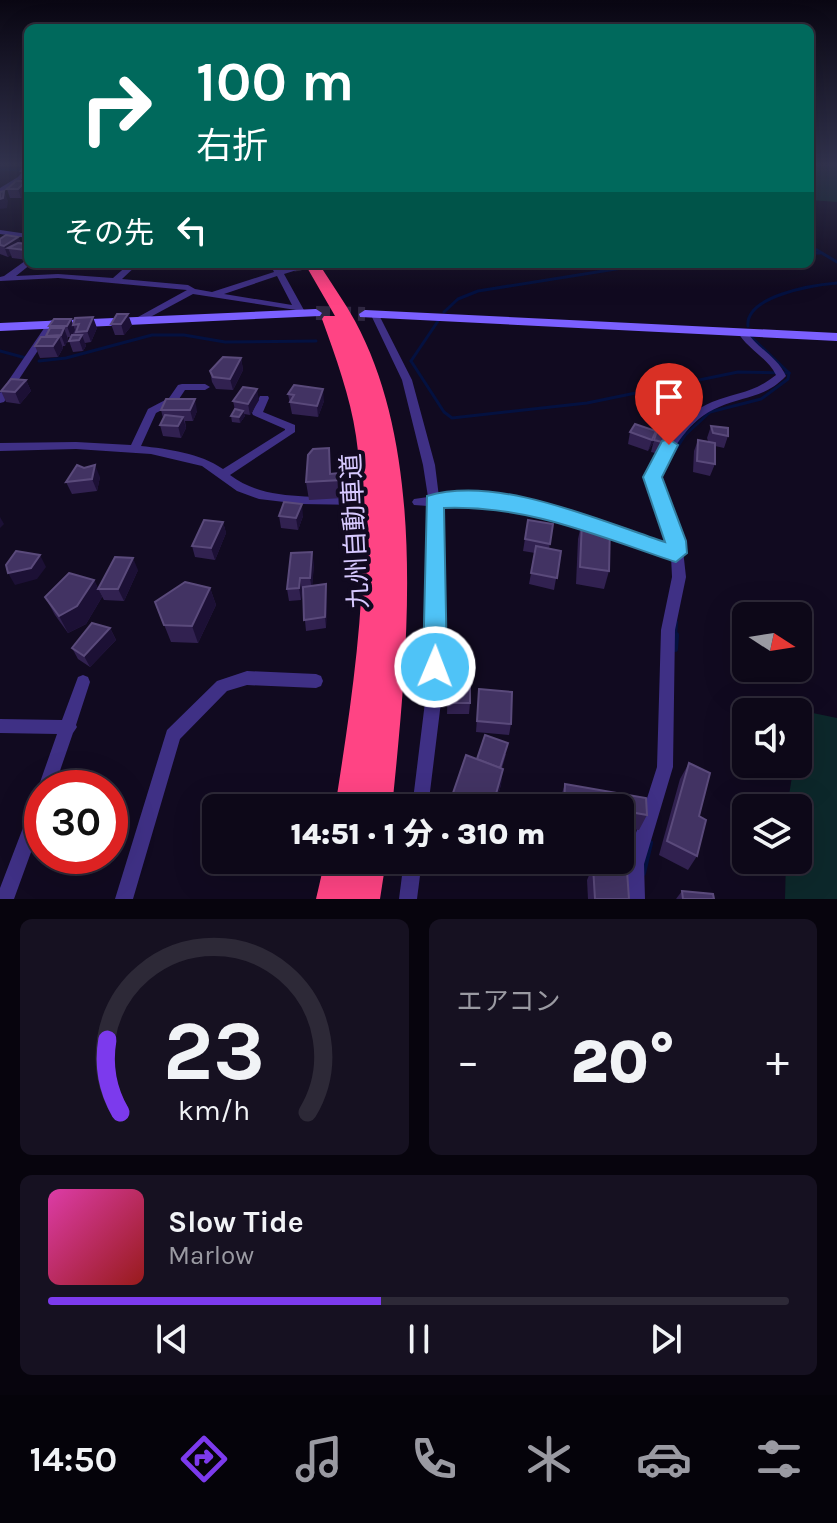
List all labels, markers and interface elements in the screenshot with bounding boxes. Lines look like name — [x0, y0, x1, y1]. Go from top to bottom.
text: 100 m — [196, 49, 354, 114]
icon: right — [64, 56, 168, 160]
text: 右折 — [196, 125, 268, 167]
icon: left — [170, 208, 214, 252]
text: その先 — [64, 215, 154, 251]
pin — [635, 363, 703, 445]
icon: arrive — [647, 375, 691, 419]
street label: 九州自動車道 — [335, 452, 375, 610]
north arrow — [732, 602, 812, 682]
map controls — [732, 602, 812, 874]
position arrow — [393, 625, 477, 709]
button: sound — [732, 698, 812, 778]
speed limit sign: 30 — [24, 770, 128, 874]
button: layers — [732, 794, 812, 874]
text: 14:51 · 1 分 · 310 m — [291, 816, 545, 852]
text: エアコン — [457, 986, 561, 1017]
text: 23 — [163, 1003, 265, 1100]
text: 20° — [570, 1027, 675, 1097]
text: − — [457, 1036, 480, 1087]
text: + — [766, 1036, 789, 1087]
text: km/h — [178, 1094, 250, 1127]
text: Slow Tide — [168, 1204, 304, 1240]
text: Marlow — [168, 1240, 254, 1271]
icon: previous — [150, 1317, 194, 1361]
icon: pause — [397, 1317, 441, 1361]
icon: next — [644, 1317, 688, 1361]
icon: directions — [176, 1431, 232, 1487]
icon: music — [291, 1431, 347, 1487]
icon: phone — [406, 1431, 462, 1487]
icon: climate — [521, 1431, 577, 1487]
icon: car — [636, 1431, 692, 1487]
icon: filters — [751, 1431, 807, 1487]
text: 14:50 — [30, 1438, 117, 1480]

